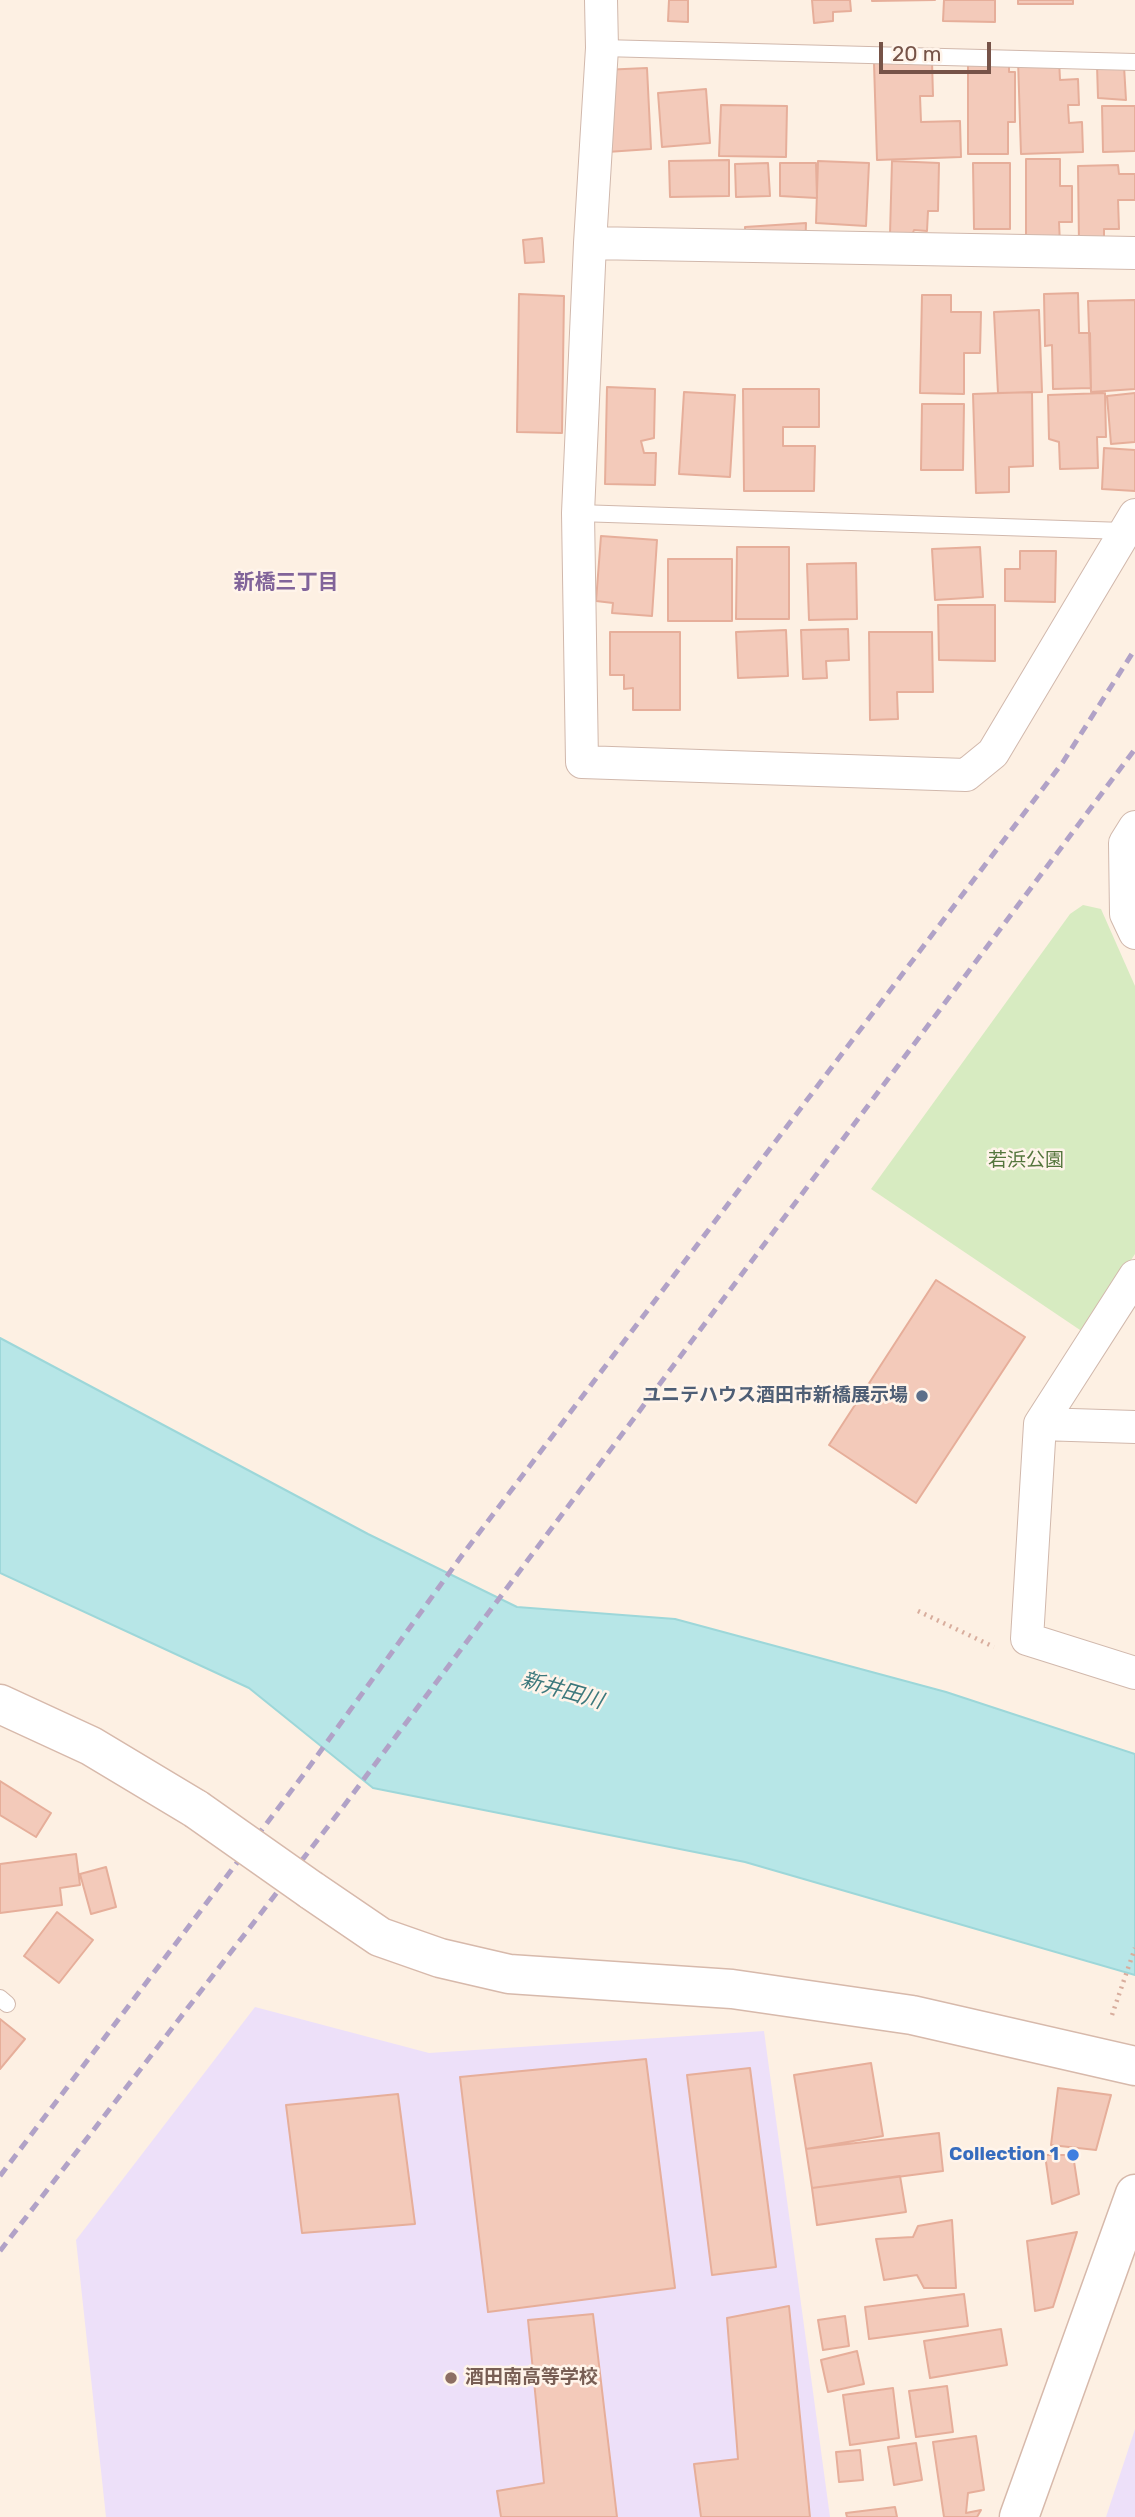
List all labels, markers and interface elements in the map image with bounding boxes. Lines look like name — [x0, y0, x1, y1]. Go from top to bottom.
scale bar — [883, 28, 995, 72]
text: 20 m — [892, 41, 941, 66]
district label: 新橋三丁目 — [234, 570, 338, 596]
park label: 若浜公園 — [988, 1150, 1064, 1172]
place label: ユニテハウス酒田市新橋展示場 — [642, 1385, 908, 1407]
marker: ユニテハウス酒田市新橋展示場 — [914, 1388, 930, 1404]
water label: 新井田川 — [518, 1667, 606, 1715]
place label: Collection 1 — [949, 2144, 1059, 2166]
marker: Collection 1 — [1065, 2147, 1081, 2163]
place label: 酒田南高等学校 — [465, 2367, 598, 2389]
marker: 酒田南高等学校 — [443, 2370, 459, 2386]

